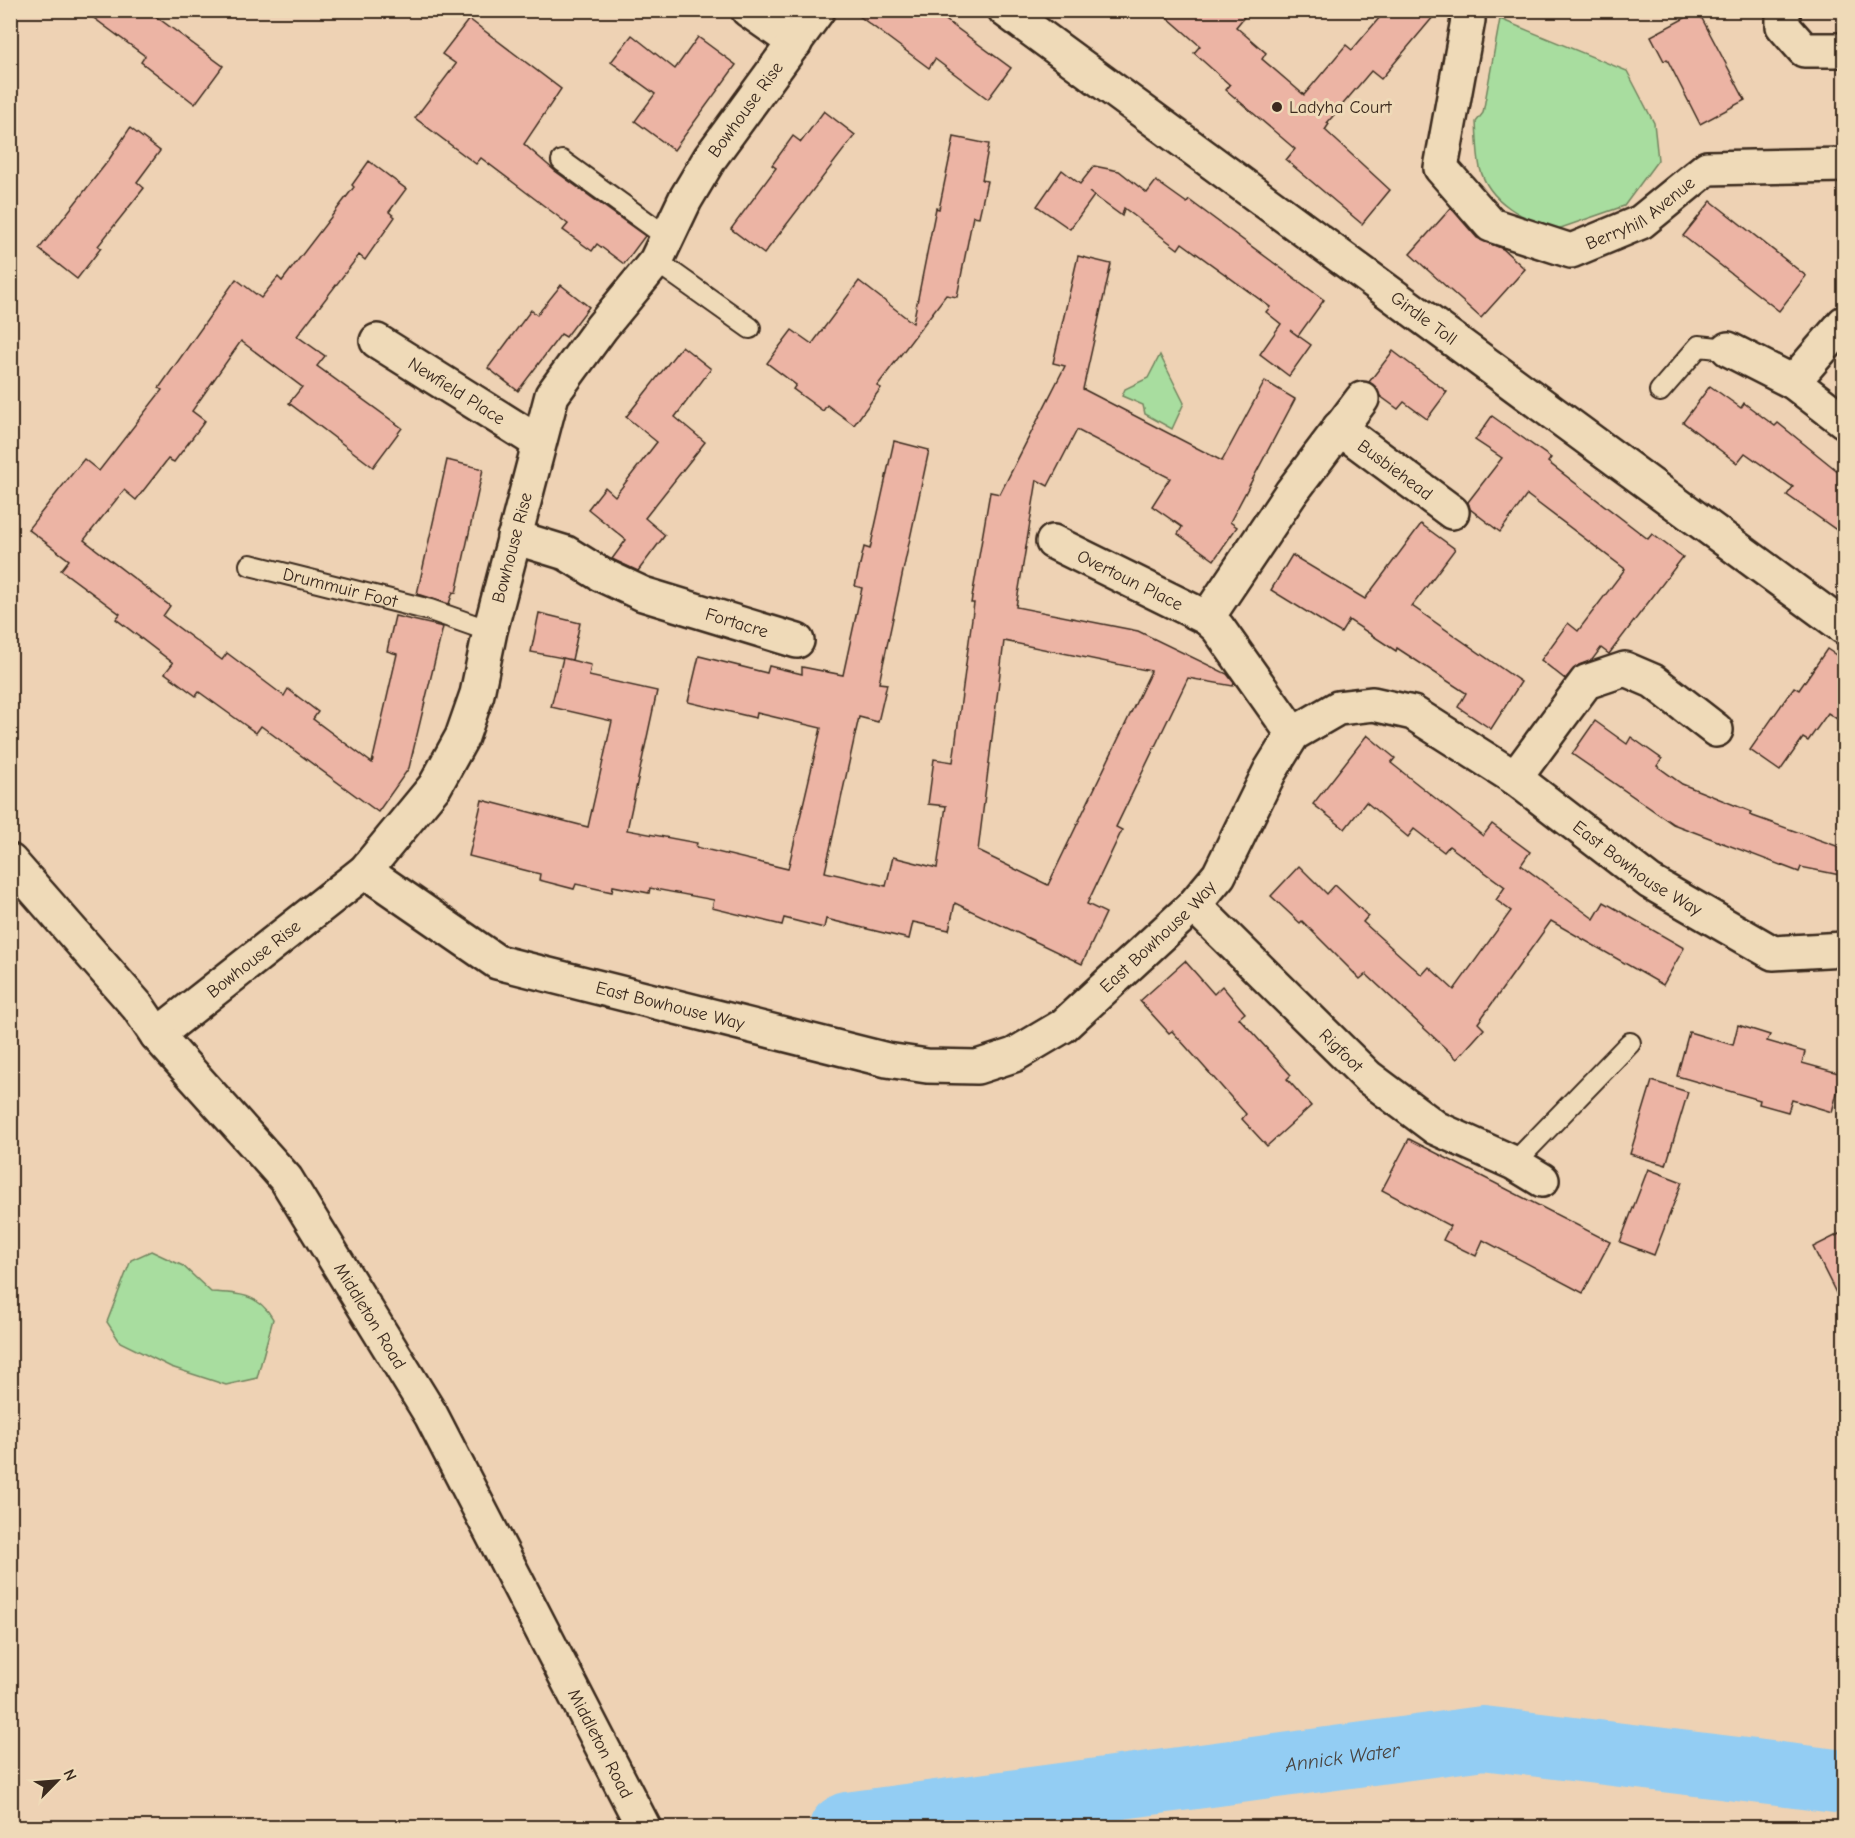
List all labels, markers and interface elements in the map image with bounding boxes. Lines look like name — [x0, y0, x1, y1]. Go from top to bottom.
street label: Bowhouse Rise — [704, 58, 788, 162]
place label: Ladyha Court — [1289, 97, 1392, 118]
marker: Ladyha Court — [1270, 100, 1284, 114]
street label: Berryhill Avenue — [1583, 172, 1699, 255]
street label: Girdle Toll — [1386, 287, 1461, 350]
street label: Newfield Place — [404, 353, 509, 430]
street label: Busbiehead — [1353, 435, 1437, 505]
street label: Bowhouse Rise — [488, 490, 537, 605]
street label: Overtoun Place — [1074, 546, 1186, 615]
street label: Drummuir Foot — [281, 564, 400, 613]
street label: Fortacre — [703, 604, 771, 643]
street label: East Bowhouse Way — [1568, 816, 1706, 921]
street label: East Bowhouse Way — [1096, 876, 1221, 998]
street label: Bowhouse Rise — [203, 916, 305, 1003]
street label: East Bowhouse Way — [594, 977, 748, 1035]
street label: Rigfoot — [1315, 1025, 1368, 1078]
street label: Middleton Road — [329, 1259, 410, 1373]
street label: Middleton Road — [563, 1686, 637, 1802]
water label: Annick Water — [1283, 1738, 1402, 1777]
north arrow — [27, 1751, 87, 1811]
text: N — [59, 1767, 80, 1784]

